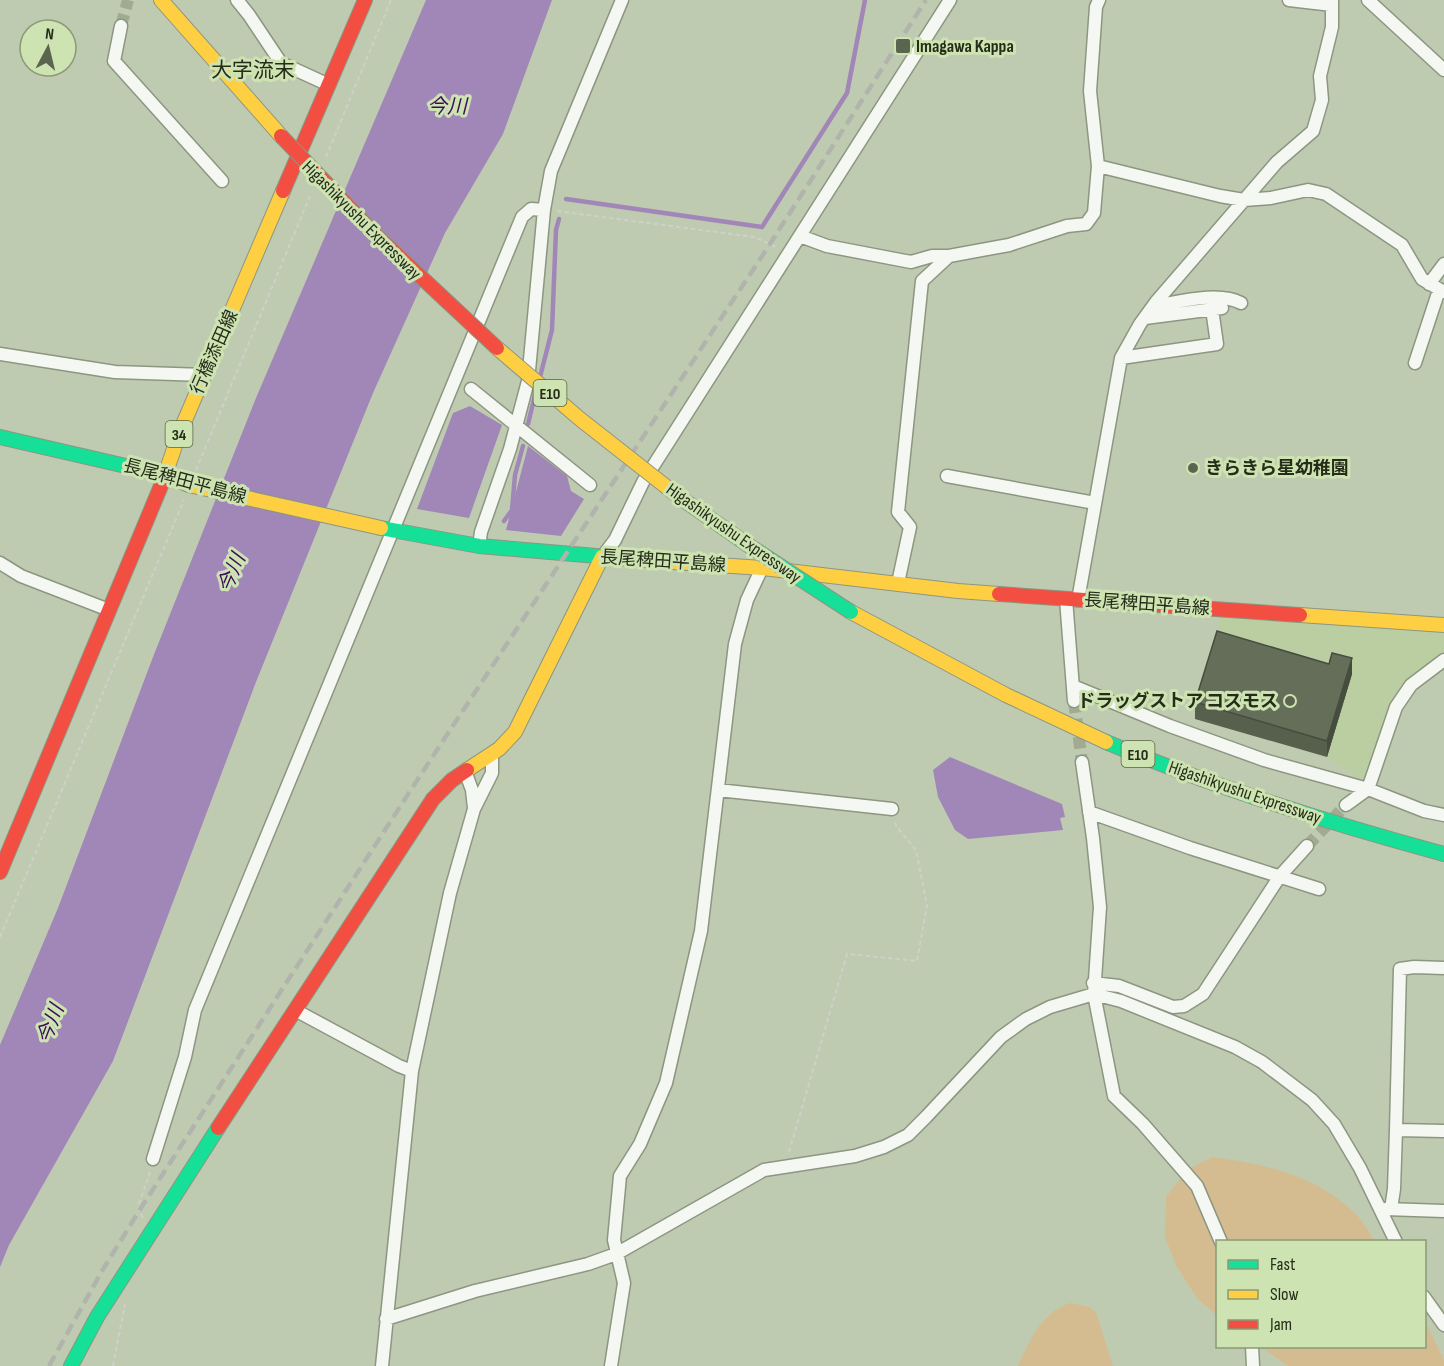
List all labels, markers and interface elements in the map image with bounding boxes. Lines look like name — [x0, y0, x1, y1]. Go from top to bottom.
north arrow — [18, 18, 78, 78]
text: N — [44, 25, 55, 45]
place label: Imagawa Kappa — [916, 36, 1014, 57]
marker: Imagawa Kappa — [894, 37, 912, 55]
district label: 大字流末 — [211, 58, 295, 83]
water label: 今川 — [427, 95, 469, 119]
street label: Higashikyushu Expressway — [298, 156, 426, 284]
street label: 行橋添田線 — [187, 307, 242, 398]
road number: E10 — [534, 380, 566, 406]
road number: 34 — [166, 421, 192, 447]
street label: 長尾稗田平島線 — [121, 455, 248, 508]
place label: きらきら星幼稚園 — [1205, 458, 1349, 479]
marker: きらきら星幼稚園 — [1186, 461, 1200, 475]
street label: Higashikyushu Expressway — [662, 479, 805, 588]
street label: 長尾稗田平島線 — [599, 547, 727, 576]
water label: 今川 — [213, 548, 252, 596]
street label: 長尾稗田平島線 — [1083, 590, 1211, 619]
place label: ドラッグストア コスモス — [1077, 691, 1278, 712]
marker: ドラッグストア コスモス — [1283, 694, 1297, 708]
road number: E10 — [1122, 741, 1154, 767]
street label: Higashikyushu Expressway — [1166, 757, 1324, 828]
water label: 今川 — [33, 1000, 70, 1047]
legend — [1216, 1240, 1426, 1348]
text: Fast — [1270, 1254, 1296, 1275]
text: Slow — [1270, 1284, 1299, 1305]
text: Jam — [1269, 1314, 1292, 1335]

